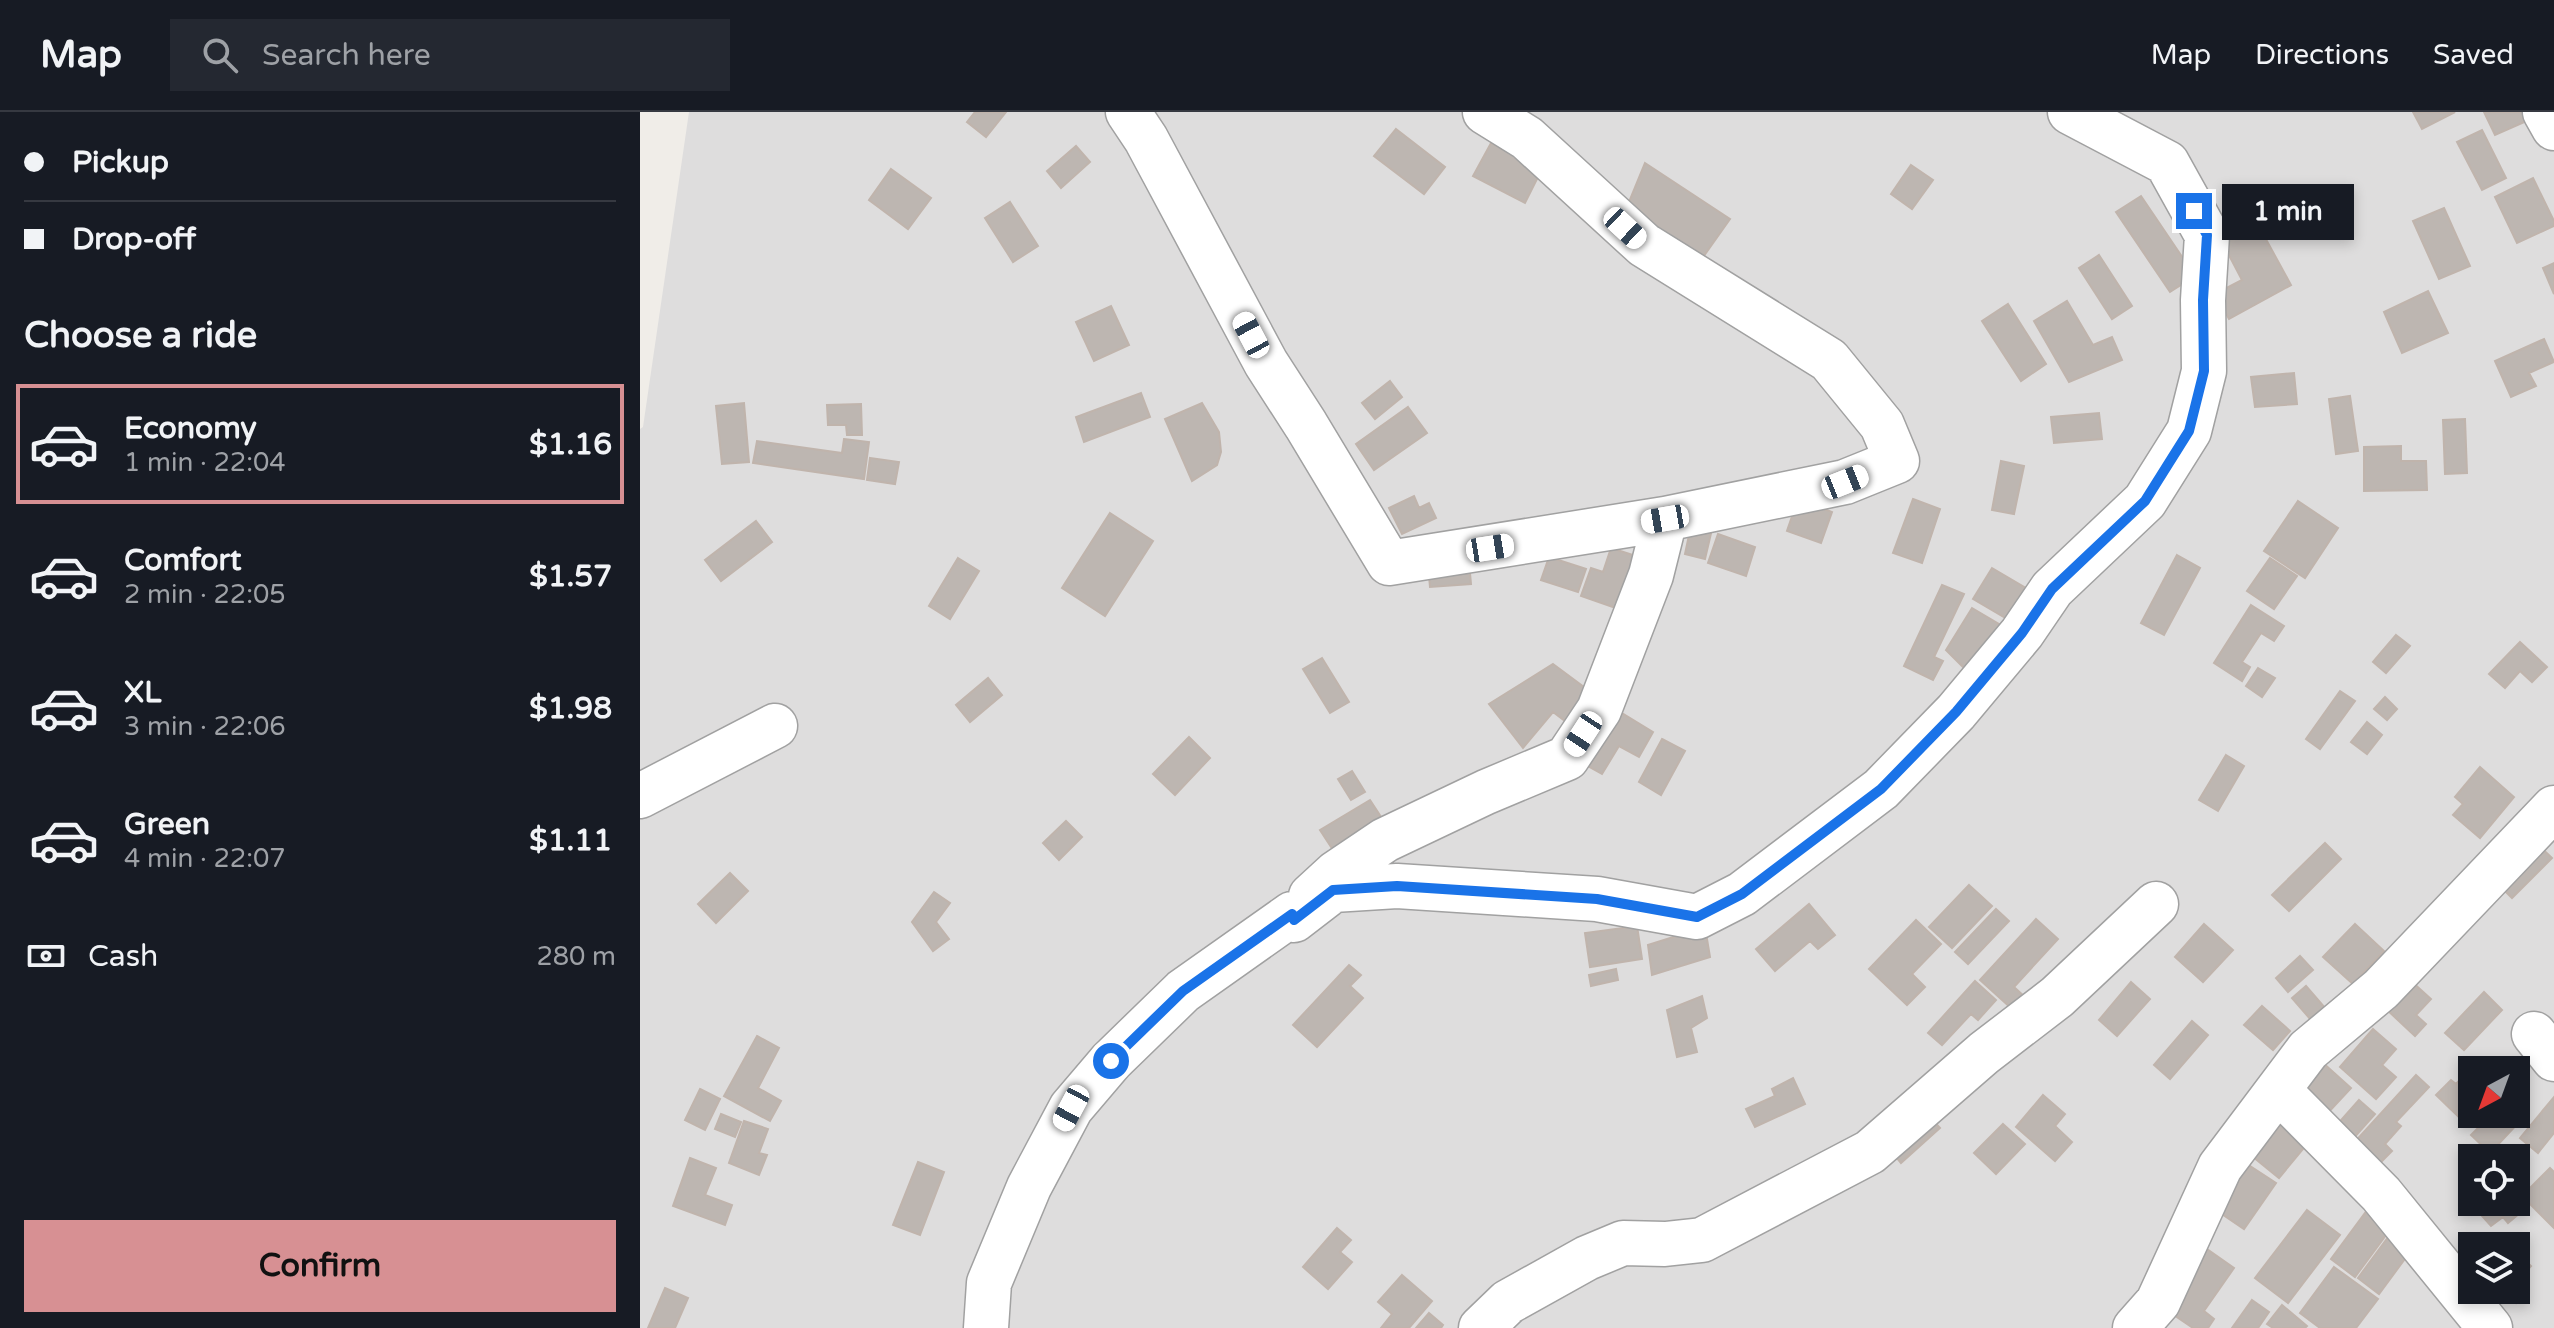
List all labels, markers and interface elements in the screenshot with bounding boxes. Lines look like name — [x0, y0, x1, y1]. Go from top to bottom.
search box — [170, 19, 730, 91]
text: Map — [40, 32, 122, 78]
icon: search — [198, 33, 242, 77]
text: Search here — [262, 37, 431, 74]
text: Map — [2151, 38, 2211, 72]
text: Directions — [2255, 38, 2389, 72]
text: Saved — [2433, 38, 2514, 72]
text: Pickup — [72, 144, 169, 181]
callout: 1 min — [2222, 183, 2354, 239]
route end — [2176, 193, 2212, 229]
text: 1 min — [2253, 196, 2323, 227]
car — [1599, 203, 1651, 253]
text: Drop-off — [72, 221, 196, 258]
car — [1229, 308, 1273, 362]
text: Choose a ride — [24, 314, 257, 357]
icon: car — [28, 408, 100, 480]
text: Economy — [124, 410, 257, 447]
text: $1.16 — [529, 426, 612, 463]
text: 1 min · 22:04 — [124, 447, 286, 478]
car — [1818, 462, 1872, 502]
car — [1639, 503, 1691, 535]
car — [1464, 532, 1516, 564]
icon: car — [28, 540, 100, 612]
text: Comfort — [124, 542, 242, 579]
text: $1.57 — [529, 558, 612, 595]
text: 2 min · 22:05 — [124, 579, 286, 610]
icon: car — [28, 672, 100, 744]
text: XL — [124, 674, 161, 711]
text: $1.98 — [529, 690, 612, 727]
car — [1560, 707, 1606, 761]
text: 3 min · 22:06 — [124, 711, 286, 742]
icon: car — [28, 804, 100, 876]
text: Green — [124, 806, 210, 843]
text: $1.11 — [529, 822, 612, 859]
text: 4 min · 22:07 — [124, 843, 286, 874]
icon: cash — [24, 934, 68, 978]
text: Cash — [88, 938, 158, 975]
text: 280 m — [536, 941, 616, 972]
route start — [1093, 1043, 1129, 1079]
north arrow — [2458, 1056, 2530, 1128]
map controls — [2458, 1056, 2530, 1304]
car — [1049, 1081, 1093, 1135]
button: locate — [2458, 1144, 2530, 1216]
button: Confirm — [24, 1220, 616, 1312]
button: layers — [2458, 1232, 2530, 1304]

